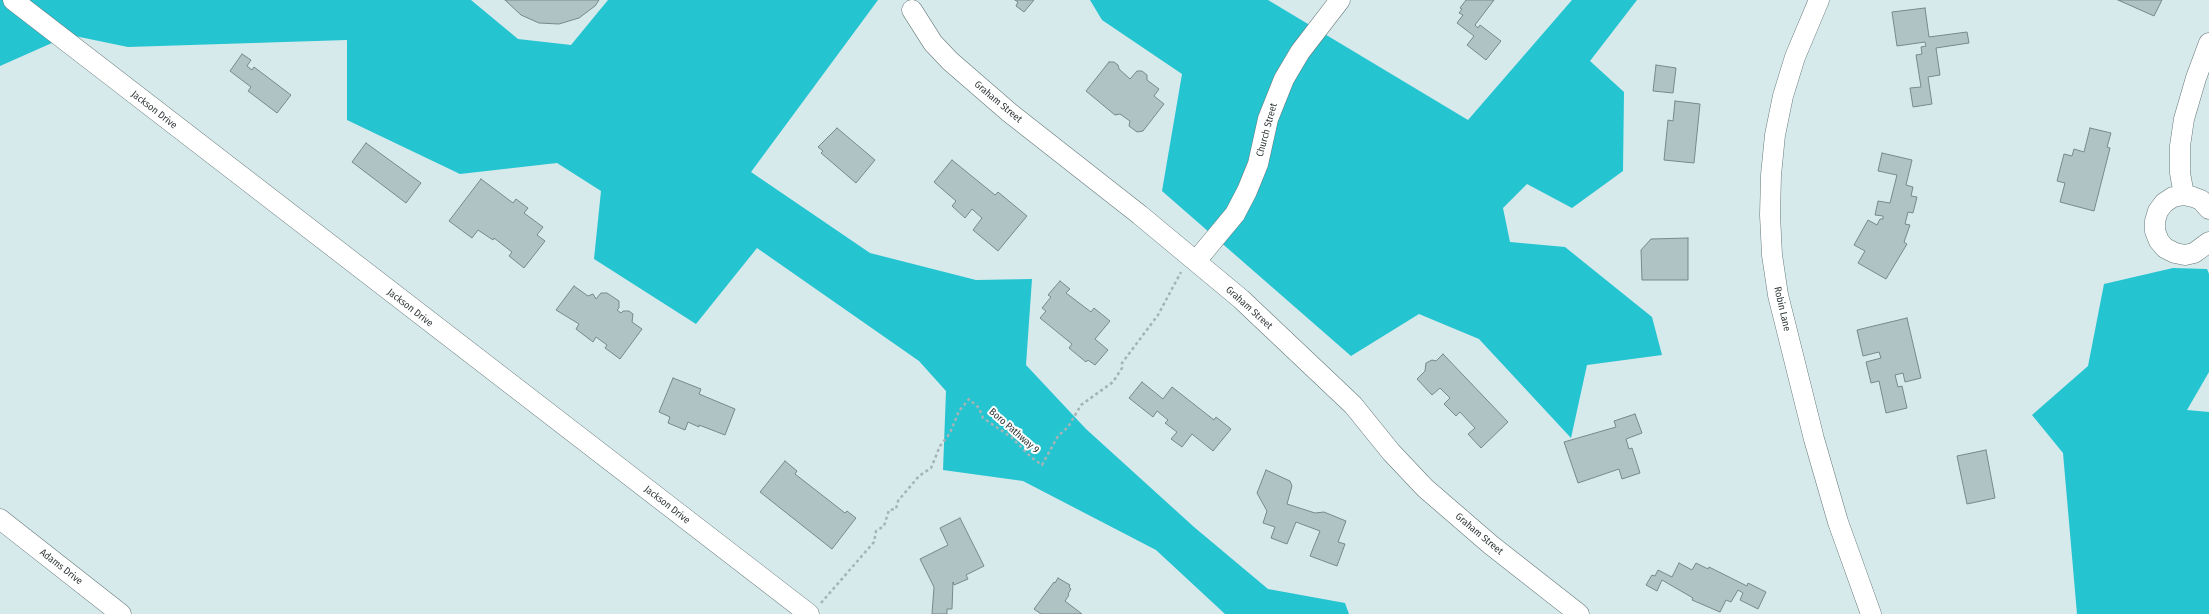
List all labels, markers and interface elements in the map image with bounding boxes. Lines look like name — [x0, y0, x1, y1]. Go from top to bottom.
street label: Graham Street — [972, 79, 1024, 125]
street label: Jackson Drive — [129, 88, 179, 132]
street label: Church Street — [1254, 102, 1280, 158]
street label: Graham Street — [1223, 284, 1275, 332]
street label: Robin Lane — [1771, 285, 1793, 333]
street label: Jackson Drive — [385, 286, 435, 330]
street label: Boro Pathway 9 — [986, 406, 1042, 456]
street label: Jackson Drive — [642, 483, 692, 527]
street label: Graham Street — [1453, 511, 1505, 557]
street label: Adams Drive — [37, 547, 85, 587]

